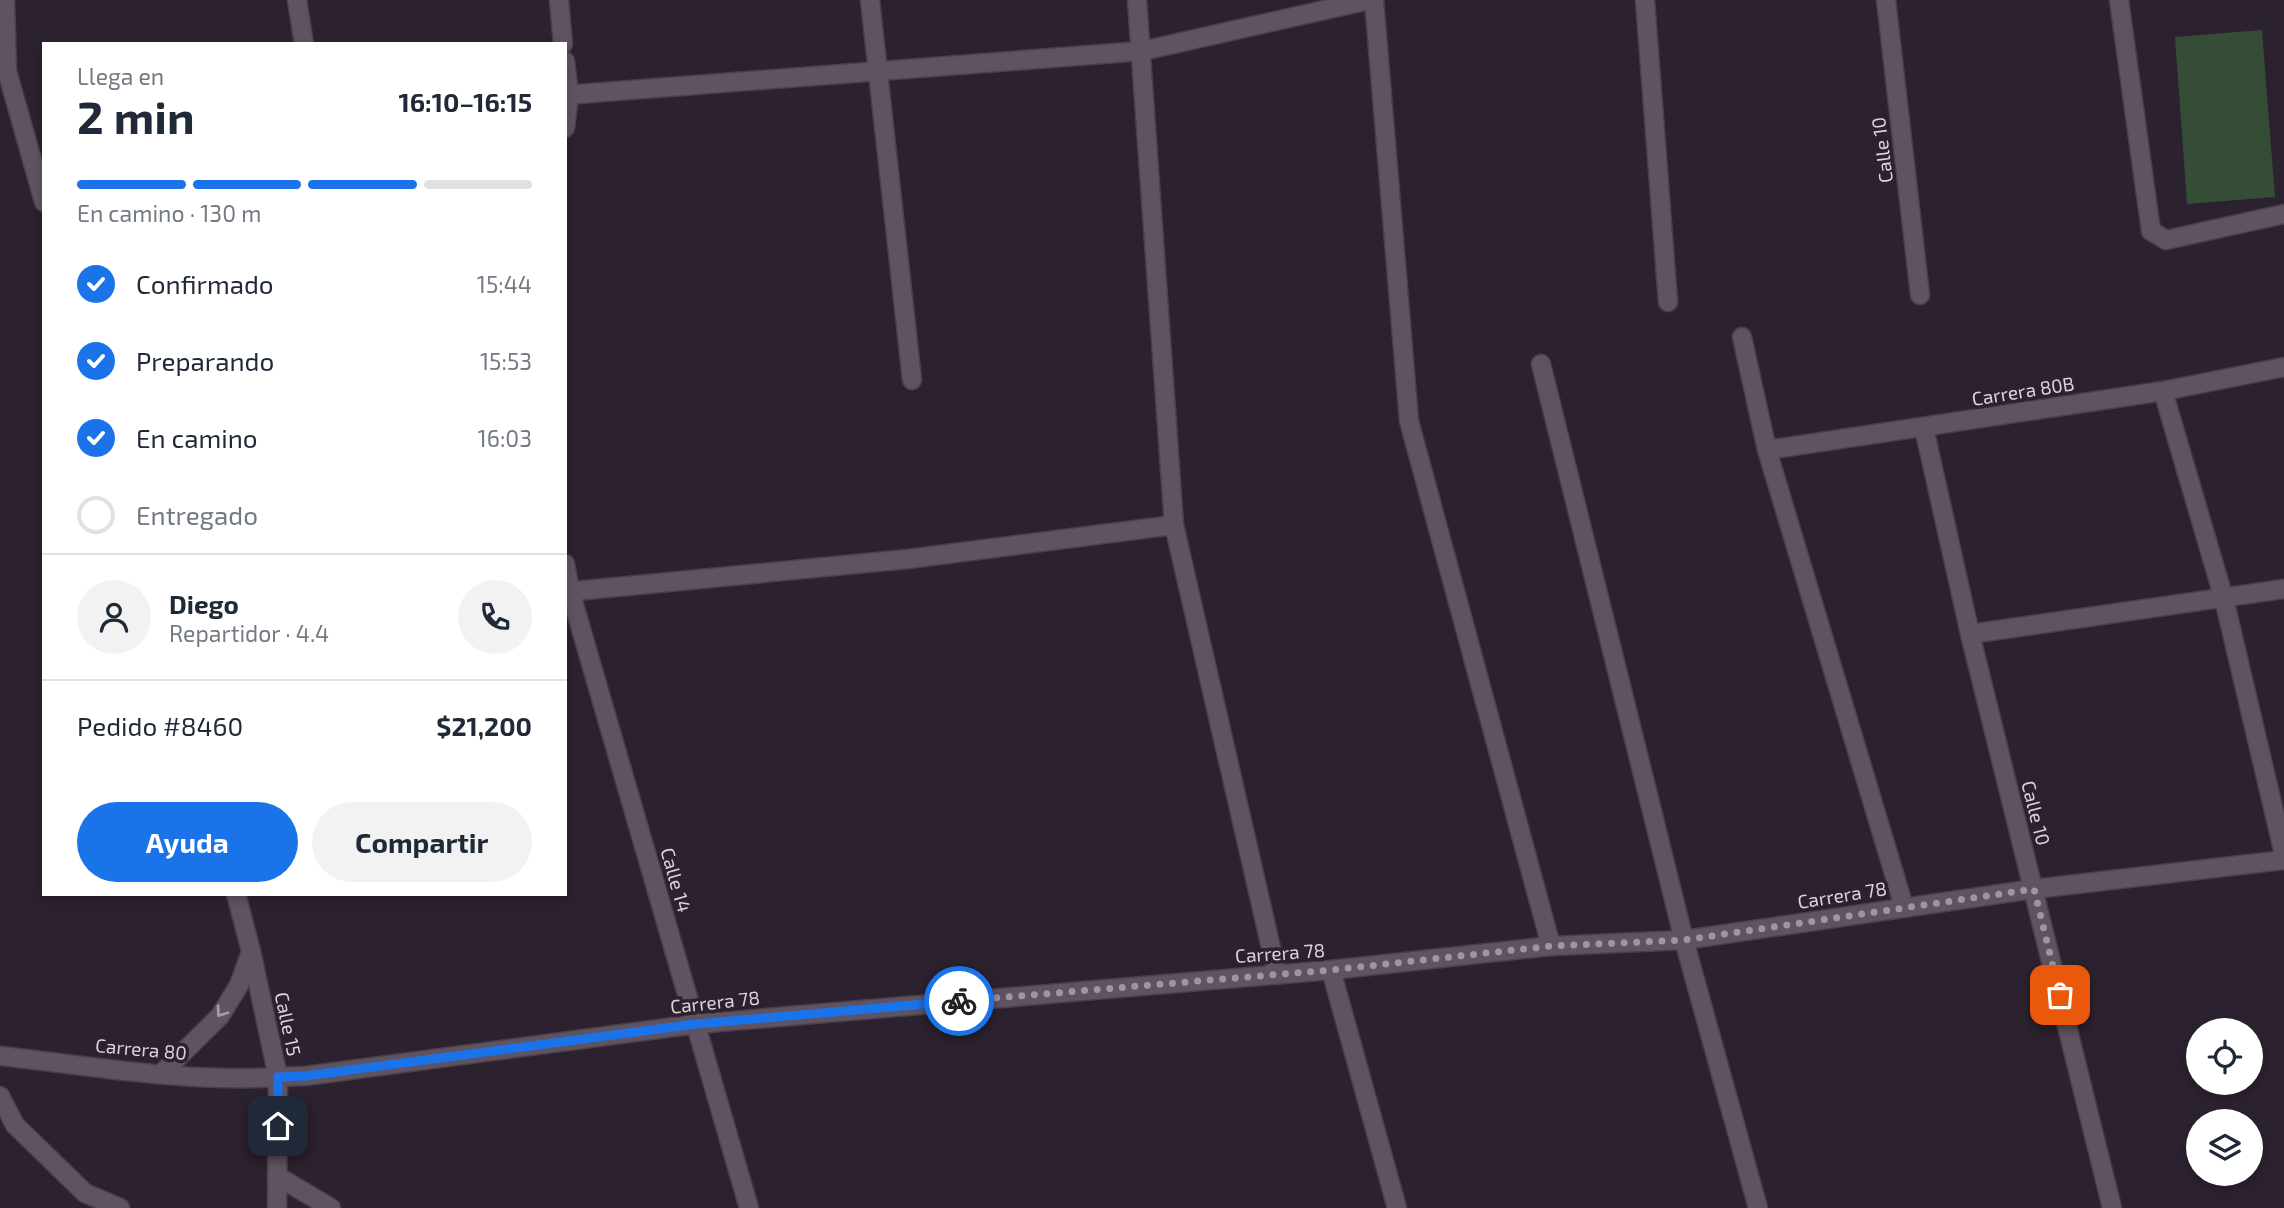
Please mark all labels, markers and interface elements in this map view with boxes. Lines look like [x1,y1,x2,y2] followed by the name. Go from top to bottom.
[77,62,164,90] text: Llega en
[399,86,532,117] text: 16:10–16:15
[77,88,195,143] text: 2 min
[1866,116,1897,184] street label: Calle 10
[77,199,261,227] text: En camino · 130 m
[77,265,115,303] icon: check
[136,268,274,299] text: Confirmado
[477,270,532,298] text: 15:44
[77,342,115,380] icon: check
[136,345,274,376] text: Preparando
[480,347,532,375] text: 15:53
[1970,371,2076,410] street label: Carrera 80B
[77,419,115,457] icon: check
[136,422,258,453] text: En camino
[478,424,532,452] text: 16:03
[136,499,258,530] text: Entregado
[77,580,151,654] button: person
[458,580,532,654] button: phone
[169,588,239,619] text: Diego
[169,619,329,647] text: Repartidor · 4.4
[77,710,243,741] text: Pedido #8460
[436,710,532,741] text: $21,200
[2017,778,2056,848] street label: Calle 10
[77,802,298,882] button: Ayuda
[312,802,532,882] button: Compartir
[656,845,697,915] street label: Calle 14
[1796,876,1888,913] street label: Carrera 78
[1234,938,1326,967] street label: Carrera 78
[2030,965,2090,1025] pin
[924,966,994,1036] courier
[2041,976,2079,1014] icon: bag
[940,982,978,1020] icon: bike
[669,985,761,1018] street label: Carrera 78
[271,990,306,1058] street label: Calle 15
[217,1004,230,1017] one-way arrow
[2186,1018,2263,1186] map controls
[2186,1018,2263,1095] button: locate
[94,1033,188,1064] street label: Carrera 80
[248,1096,308,1156] pin
[259,1107,297,1145] icon: home
[2186,1109,2263,1186] button: layers

